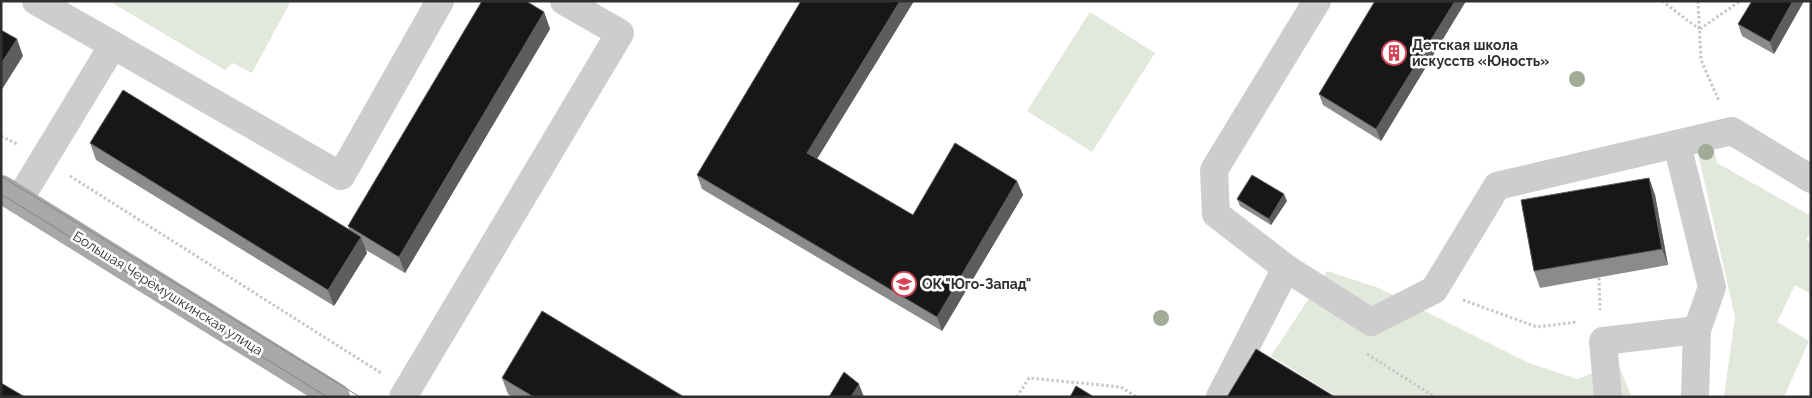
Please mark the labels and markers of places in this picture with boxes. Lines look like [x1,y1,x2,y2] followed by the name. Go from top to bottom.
[1412,37,1549,69] place label: Детская школа искусств «Юность»
[1381,40,1407,66] building icon: Детская школа искусств «Юность»
[891,271,917,297] school or university icon: ОК "Юго-Запад"
[922,276,1031,292] place label: ОК "Юго-Запад"

